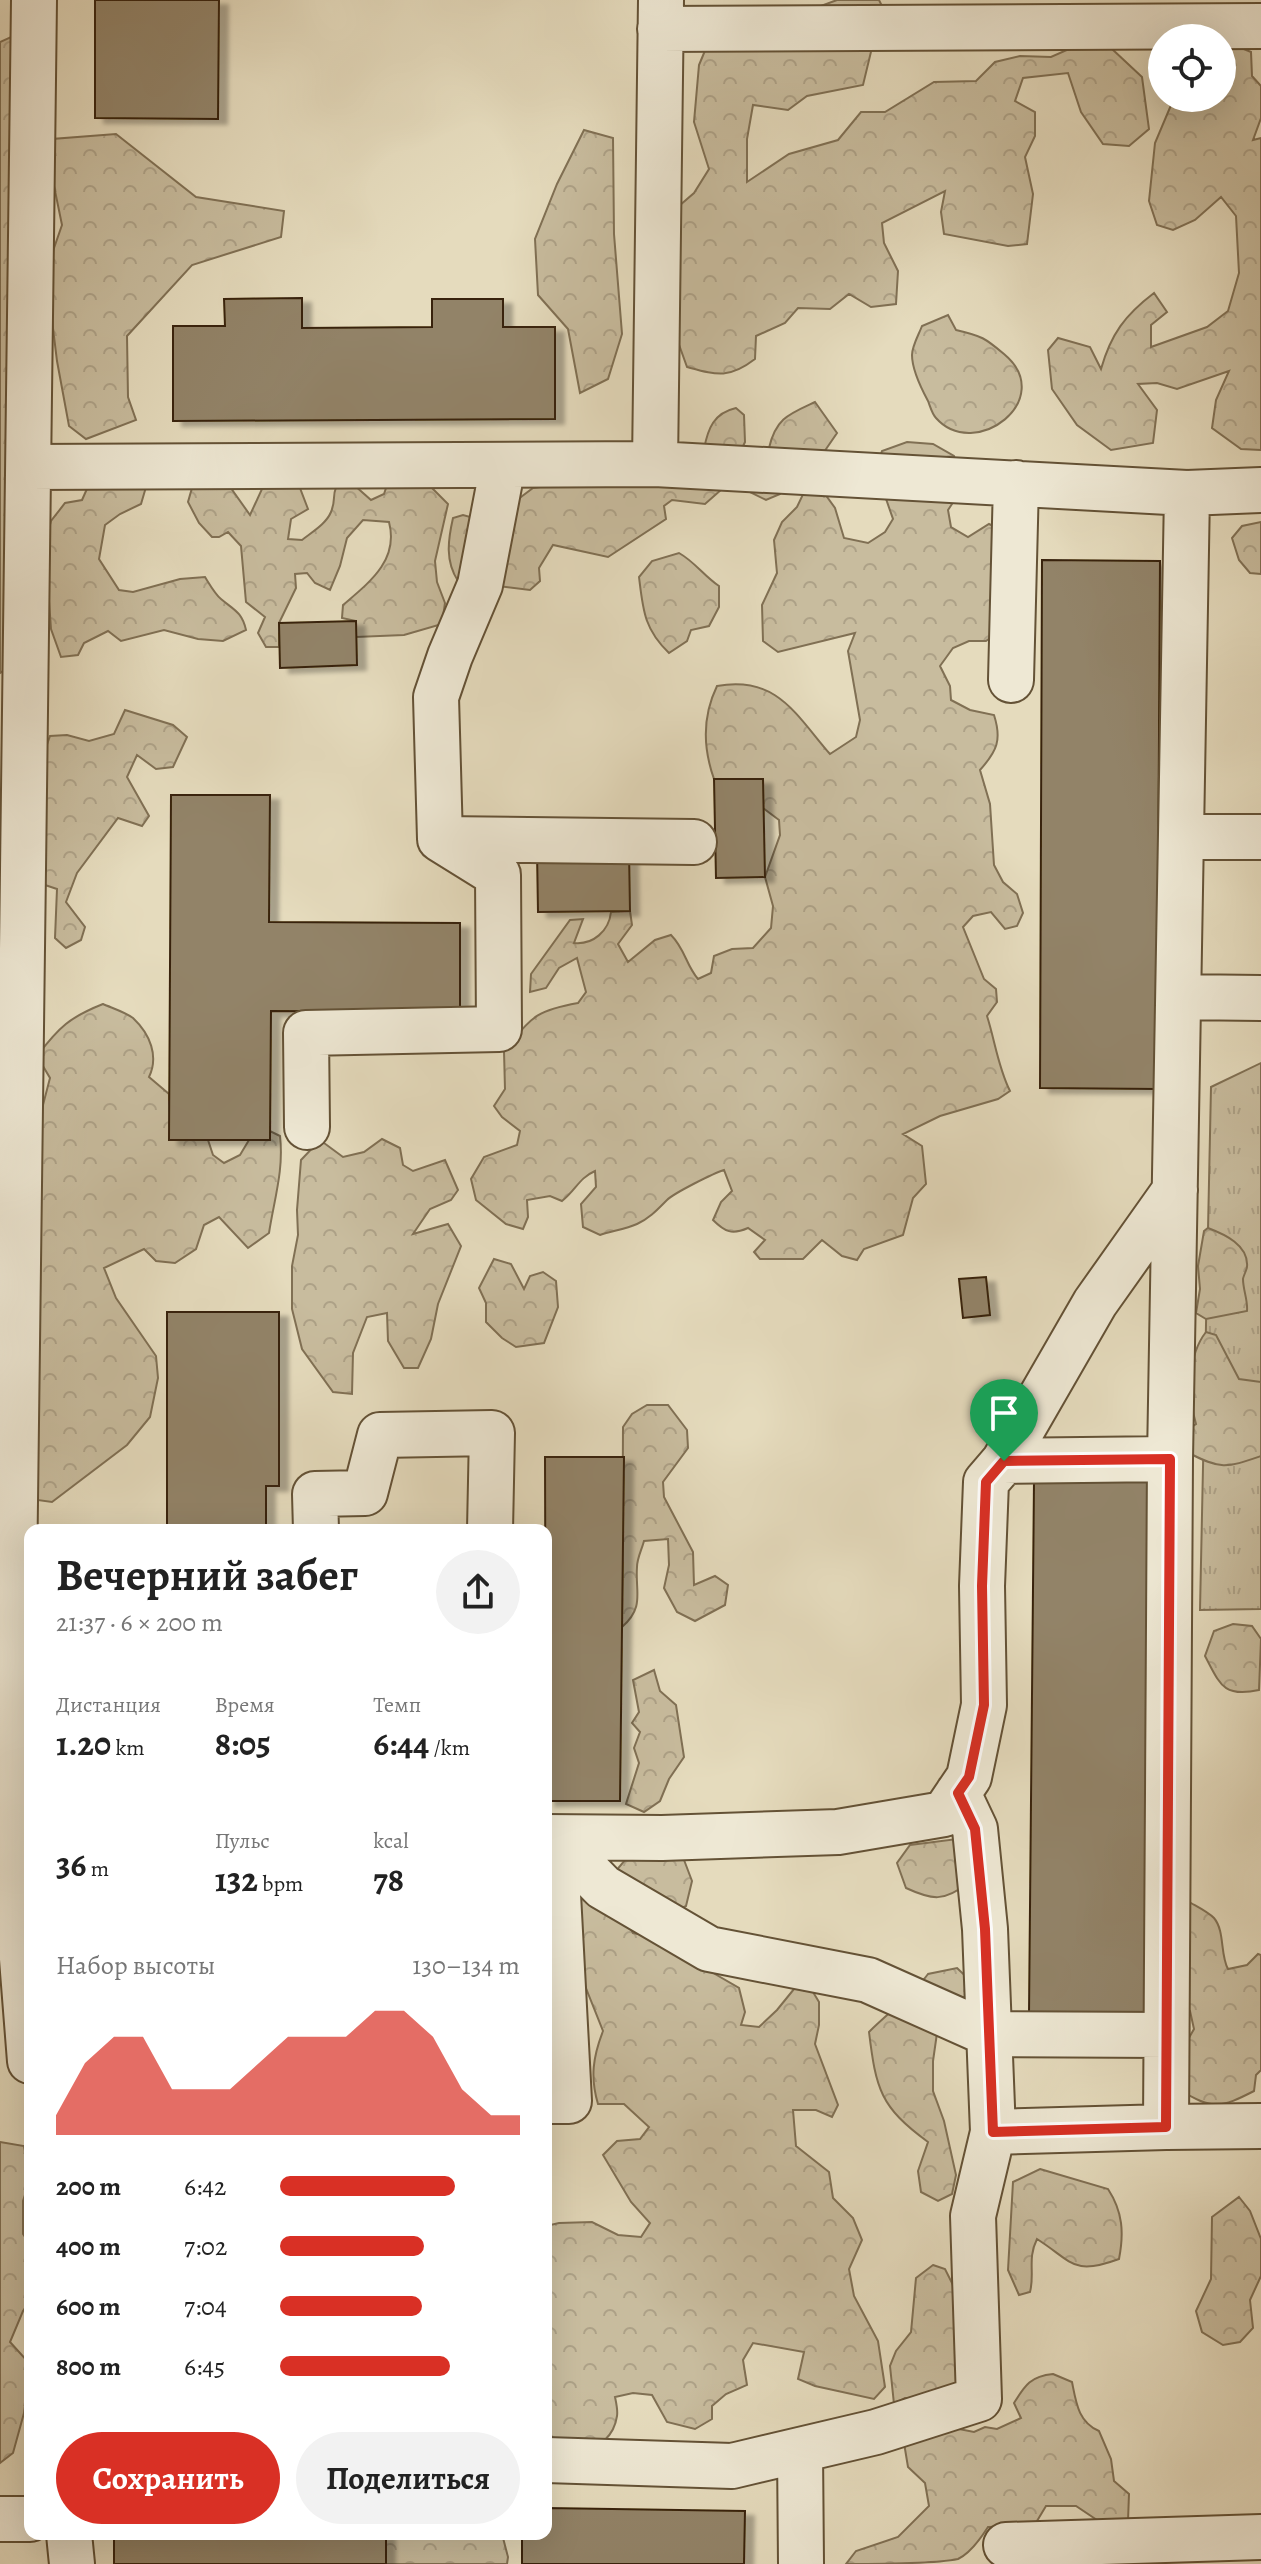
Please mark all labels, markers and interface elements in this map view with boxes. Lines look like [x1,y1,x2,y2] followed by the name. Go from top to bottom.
[1148,24,1236,112] map controls
[1148,24,1236,112] button: locate
[970,1379,1038,1461] pin
[982,1391,1026,1435] icon: arrive
[56,1545,358,1605] text: Вечерний забег
[436,1550,520,1634] button: share
[56,1605,223,1640] text: 21:37 · 6 × 200 m
[56,1690,161,1720] text: Дистанция
[215,1690,275,1720] text: Время
[373,1690,421,1720] text: Темп
[56,1720,111,1767] text: 1.20
[215,1720,271,1767] text: 8:05
[373,1720,429,1767] text: 6:44
[111,1733,145,1763] text: km
[429,1733,470,1763] text: /km
[215,1826,270,1856] text: Пульс
[373,1826,409,1856] text: kcal
[56,1841,87,1888] text: 36
[87,1854,109,1884] text: m
[215,1856,258,1903] text: 132
[373,1856,404,1903] text: 78
[258,1869,303,1899] text: bpm
[56,1948,215,1983] text: Набор высоты
[412,1948,520,1983] text: 130–134 m
[56,2169,121,2204] text: 200 m
[184,2169,226,2204] text: 6:42
[56,2229,121,2264] text: 400 m
[184,2229,227,2264] text: 7:02
[56,2289,121,2324] text: 600 m
[184,2289,227,2324] text: 7:04
[56,2349,121,2384] text: 800 m
[184,2349,225,2384] text: 6:45
[56,2432,280,2524] button: Сохранить
[296,2432,520,2524] button: Поделиться

